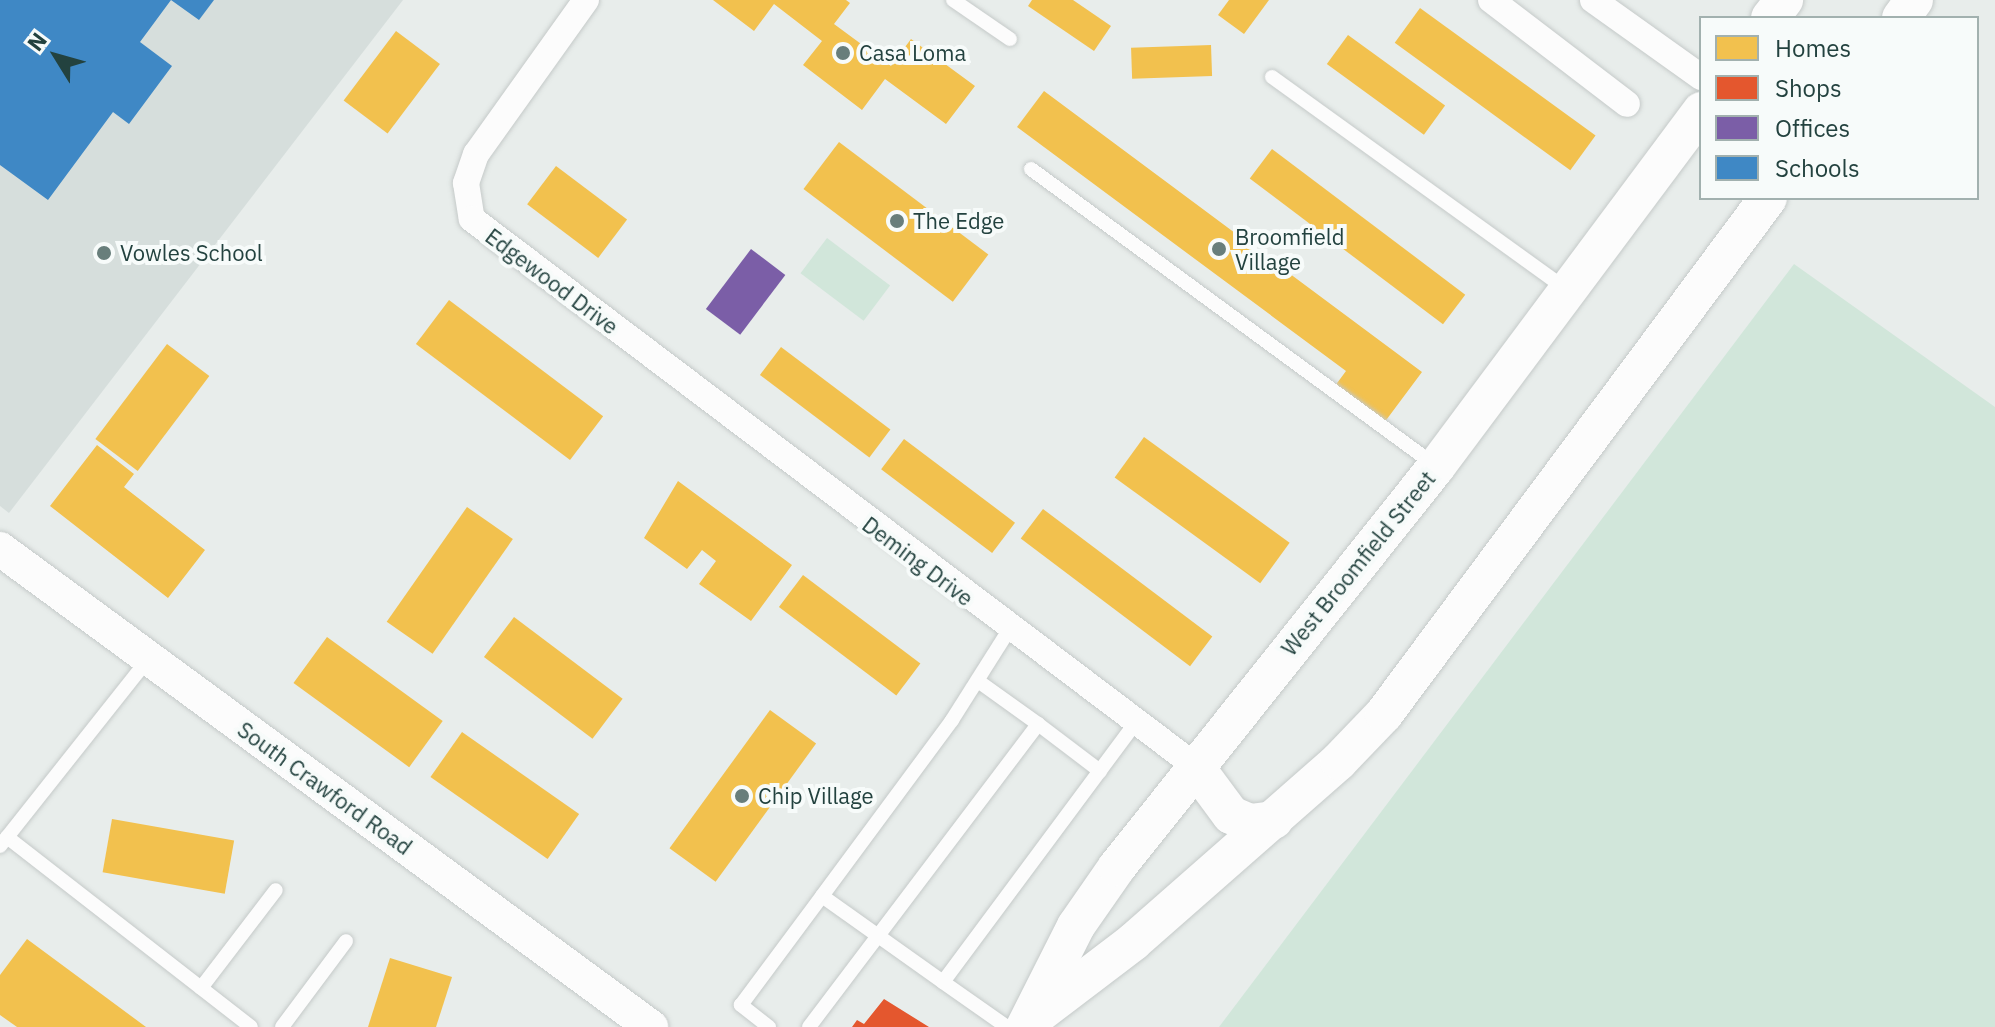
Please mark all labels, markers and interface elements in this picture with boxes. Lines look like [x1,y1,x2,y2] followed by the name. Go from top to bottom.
[16,16,96,96] north arrow
[1699,16,1979,200] legend
[20,26,53,56] text: N
[1775,32,1851,64] text: Homes
[859,40,966,66] place label: Casa Loma
[834,44,852,62] marker: Casa Loma
[1775,72,1842,104] text: Shops
[1775,112,1850,144] text: Offices
[1775,152,1860,184] text: Schools
[913,208,1004,234] place label: The Edge
[888,212,906,230] marker: The Edge
[480,223,624,339] street label: Edgewood Drive
[1235,223,1344,274] place label: Broomfield Village
[120,240,263,266] place label: Vowles School
[1210,240,1228,258] marker: Broomfield Village
[95,244,113,262] marker: Vowles School
[1275,465,1441,661] street label: West Broomfield Street
[857,511,979,611] street label: Deming Drive
[233,716,417,860] street label: South Crawford Road
[758,783,874,809] place label: Chip Village
[733,787,751,805] marker: Chip Village

